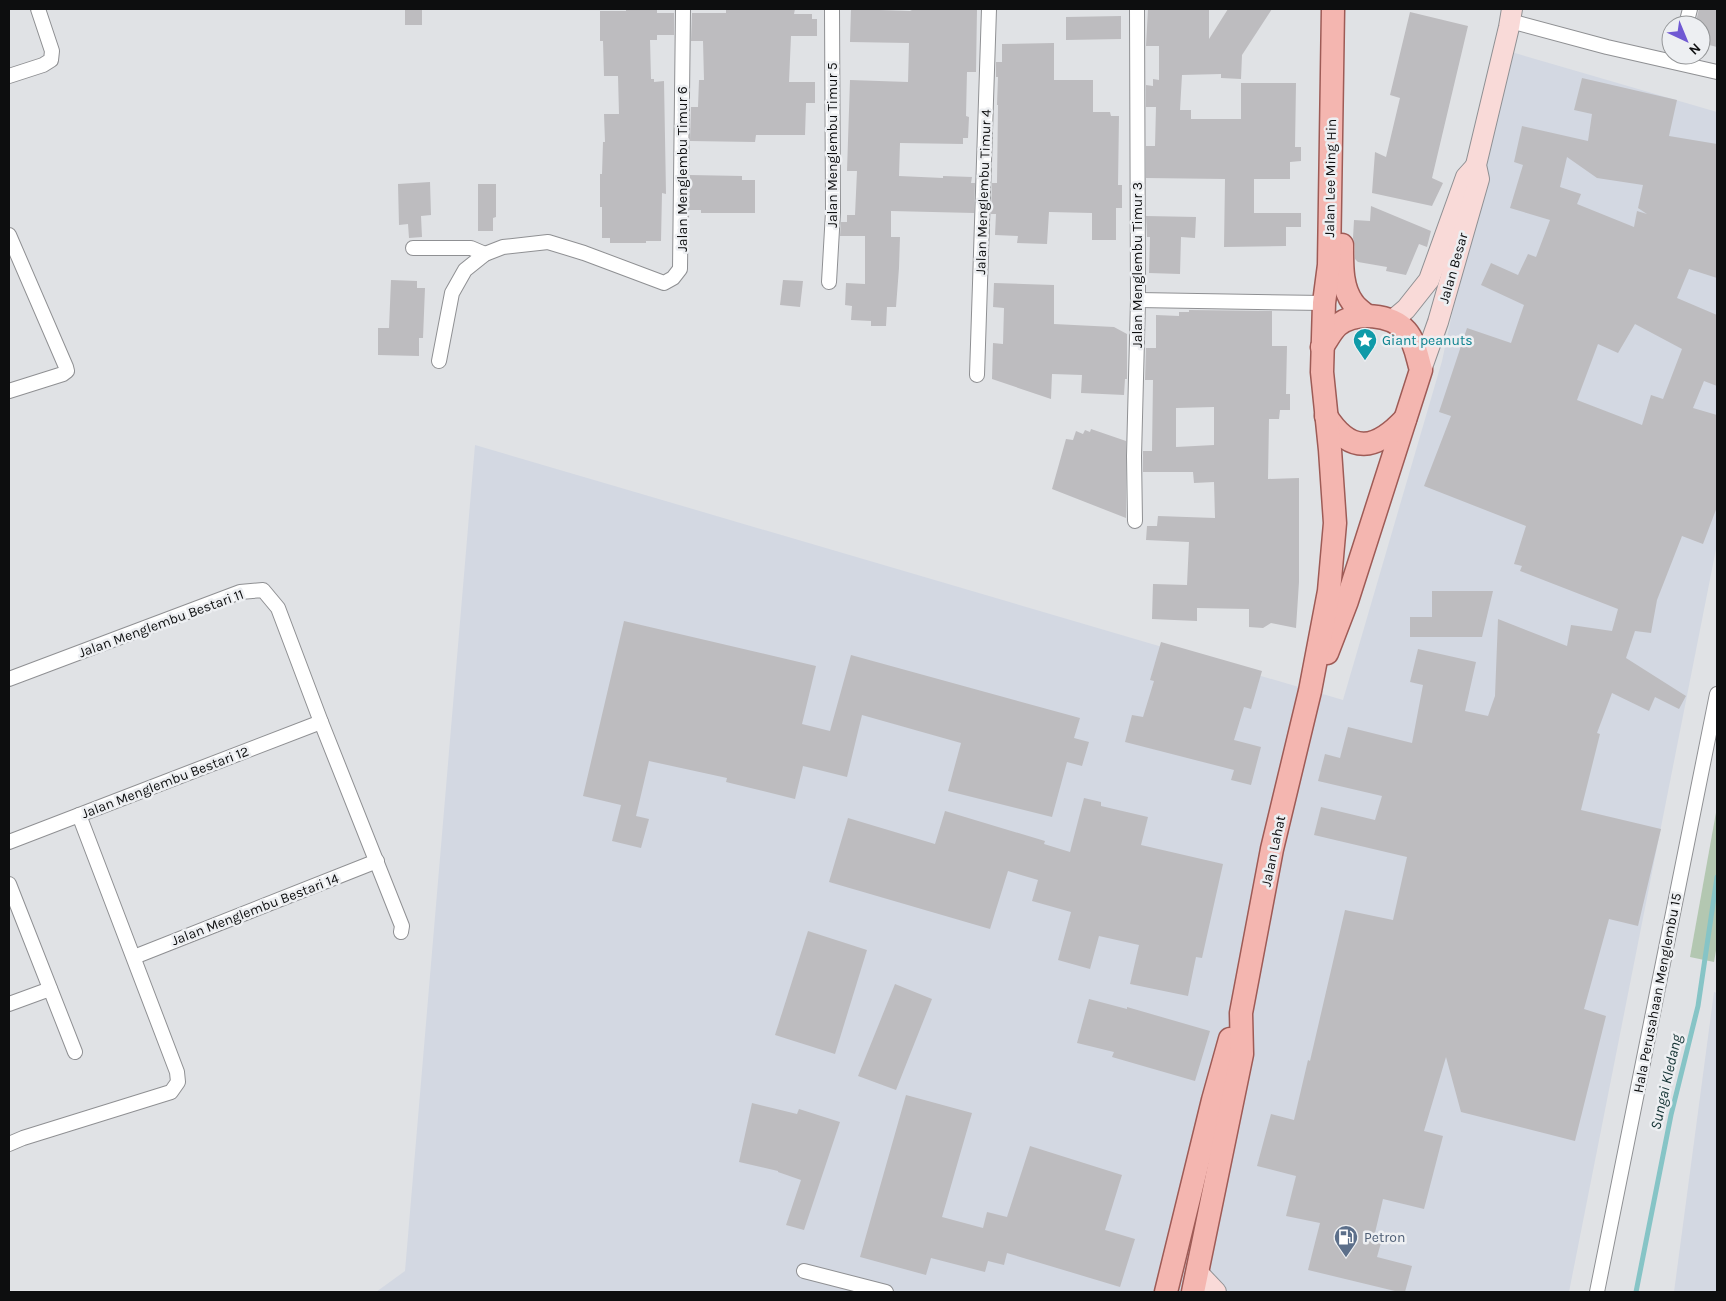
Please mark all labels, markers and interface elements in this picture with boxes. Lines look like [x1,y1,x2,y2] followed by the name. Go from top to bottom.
[1661,15,1711,65] north arrow
[1685,39,1704,59] text: N
[824,62,841,228] street label: Jalan Menglembu Timur 5
[674,86,691,252] street label: Jalan Menglembu Timur 6
[972,109,995,275] street label: Jalan Menglembu Timur 4
[1321,119,1340,237] street label: Jalan Lee Ming Hin
[1129,182,1146,348] street label: Jalan Menglembu Timur 3
[1435,230,1472,305] street label: Jalan Besar
[1352,327,1378,361] place icon: Giant peanuts
[1382,332,1473,349] place label: Giant peanuts
[76,586,246,661] street label: Jalan Menglembu Bestari 11
[79,743,251,822] street label: Jalan Menglembu Bestari 12
[1258,814,1289,888] street label: Jalan Lahat
[169,870,341,949] street label: Jalan Menglembu Bestari 14
[1630,892,1685,1095] street label: Hala Perusahaan Menglembu 15
[1646,1031,1686,1131] water label: Sungai Kledang
[1333,1224,1359,1258] fuel station icon: Petron
[1364,1229,1405,1246] place label: Petron

